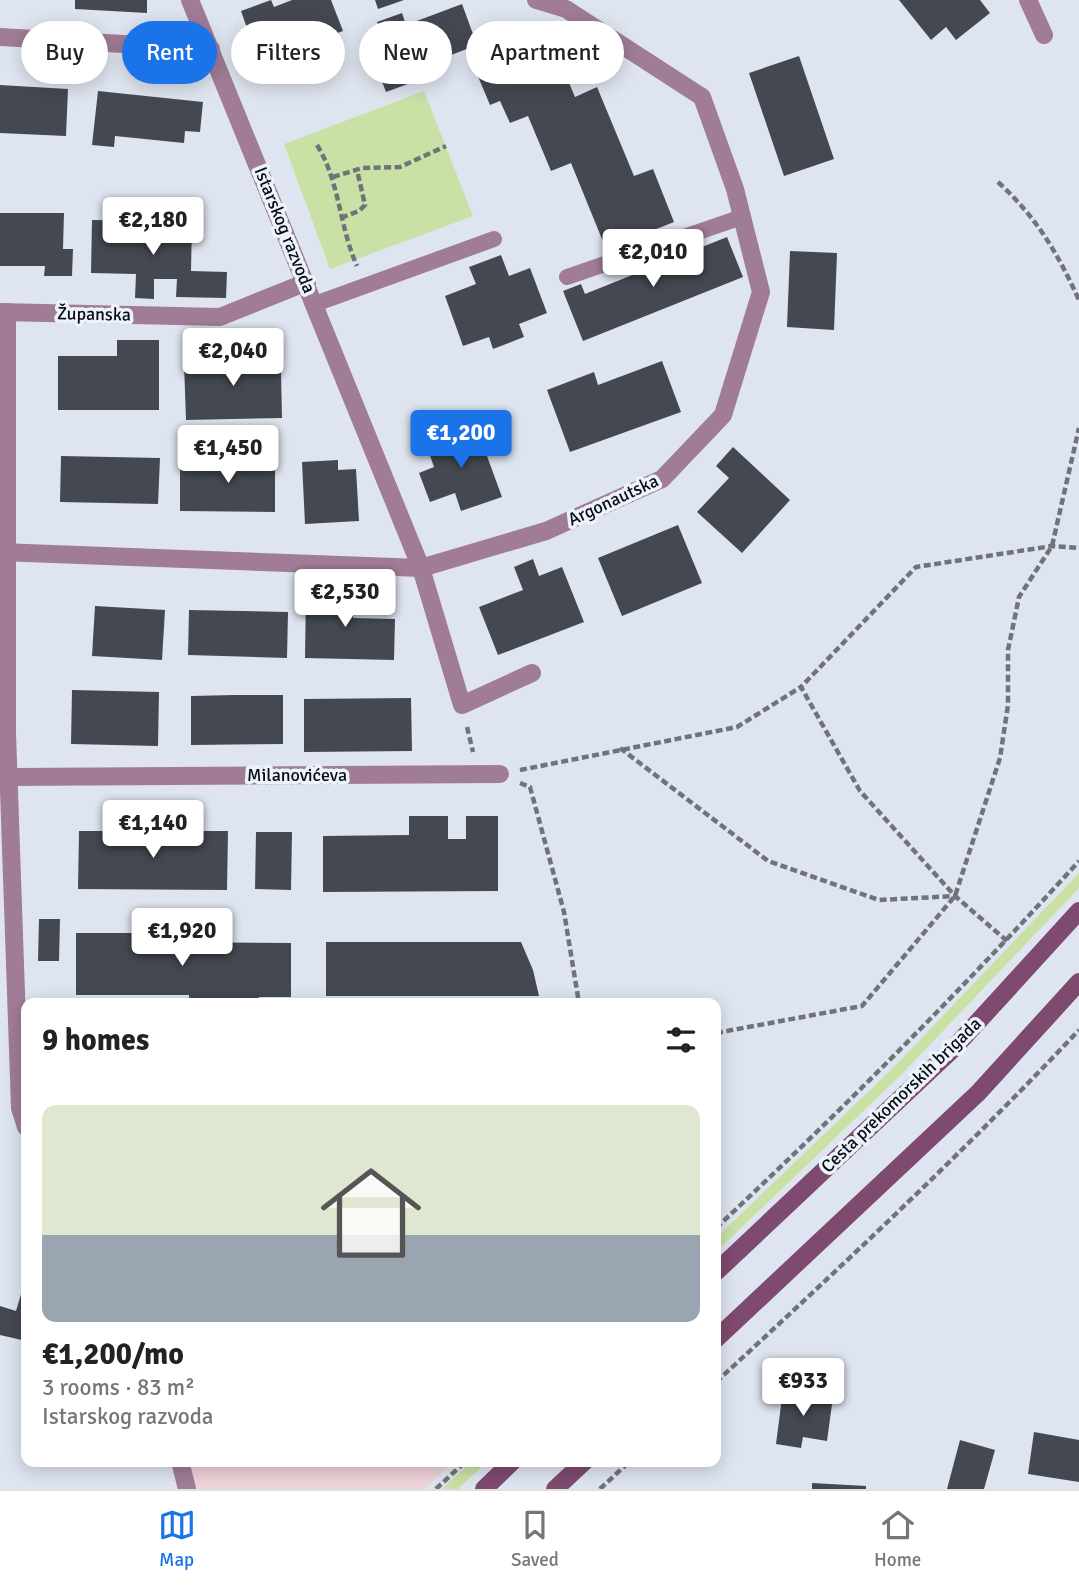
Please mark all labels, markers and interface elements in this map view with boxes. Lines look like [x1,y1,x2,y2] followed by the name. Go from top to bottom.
[21,21,108,84] chip: Buy
[122,21,217,84] chip: Rent
[231,21,345,84] chip: Filters
[359,21,452,84] chip: New
[466,21,624,84] chip: Apartment
[250,164,320,296] street label: Istarskog razvoda
[96,198,210,257] pin: €2,180
[119,205,187,234] text: €2,180
[596,230,710,289] pin: €2,010
[619,237,687,266] text: €2,010
[57,302,131,326] street label: Županska
[176,328,290,388] pin: €2,040
[199,336,267,365] text: €2,040
[404,410,518,470] pin: €1,200
[427,418,495,447] text: €1,200
[171,426,285,485] pin: €1,450
[194,433,262,462] text: €1,450
[564,469,662,531] street label: Argonautska
[288,570,402,629] pin: €2,530
[311,577,379,606] text: €2,530
[247,764,347,786] street label: Milanovićeva
[96,800,210,860] pin: €1,140
[119,808,187,837] text: €1,140
[125,908,239,968] pin: €1,920
[148,916,216,945] text: €1,920
[816,1013,986,1177] street label: Cesta prekomorskih brigada
[662,1021,700,1059] icon: filters
[42,1022,149,1059] text: 9 homes
[308,1150,434,1276] icon: home
[42,1336,184,1373] text: €1,200/mo
[762,1358,844,1418] pin: €933
[778,1366,828,1395] text: €933
[42,1373,195,1402] text: 3 rooms · 83 m²
[42,1402,213,1431] text: Istarskog razvoda
[158,1506,196,1572] tab: Map
[511,1506,559,1572] tab: Saved
[874,1506,921,1572] tab: Home

